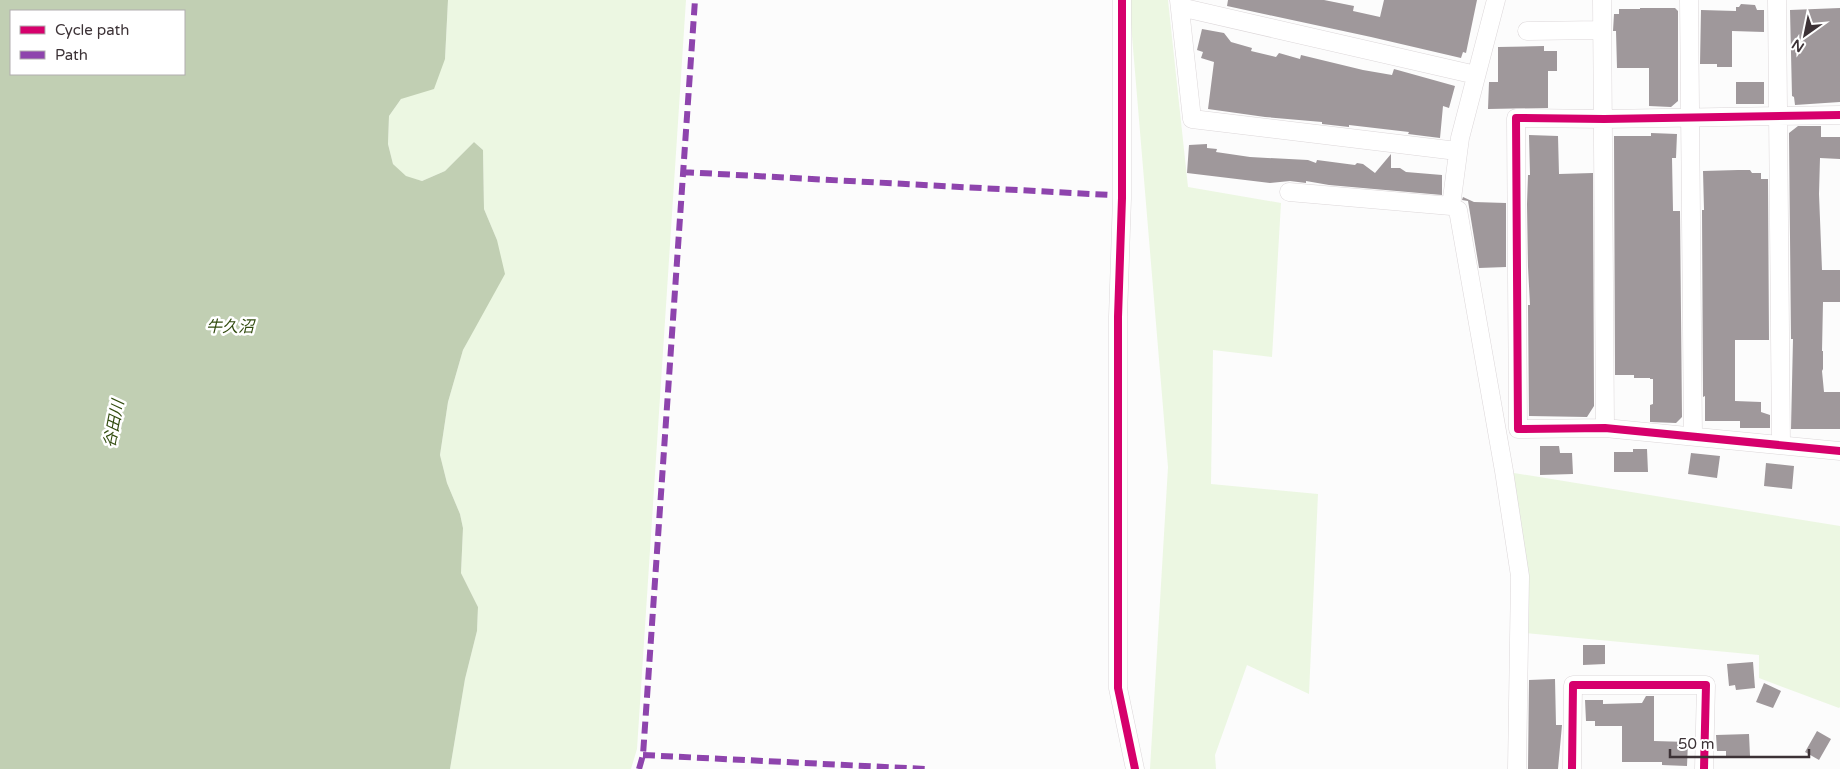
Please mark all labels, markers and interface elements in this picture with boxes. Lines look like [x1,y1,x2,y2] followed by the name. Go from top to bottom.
[10,10,185,75] legend
[1780,10,1830,60] north arrow
[55,21,129,39] text: Cycle path
[1789,35,1808,56] text: N
[55,46,88,64] text: Path
[206,317,256,337] water label: 牛久沼
[100,397,129,449] water label: 谷田川
[1670,726,1809,758] scale bar
[1678,735,1715,753] text: 50 m

